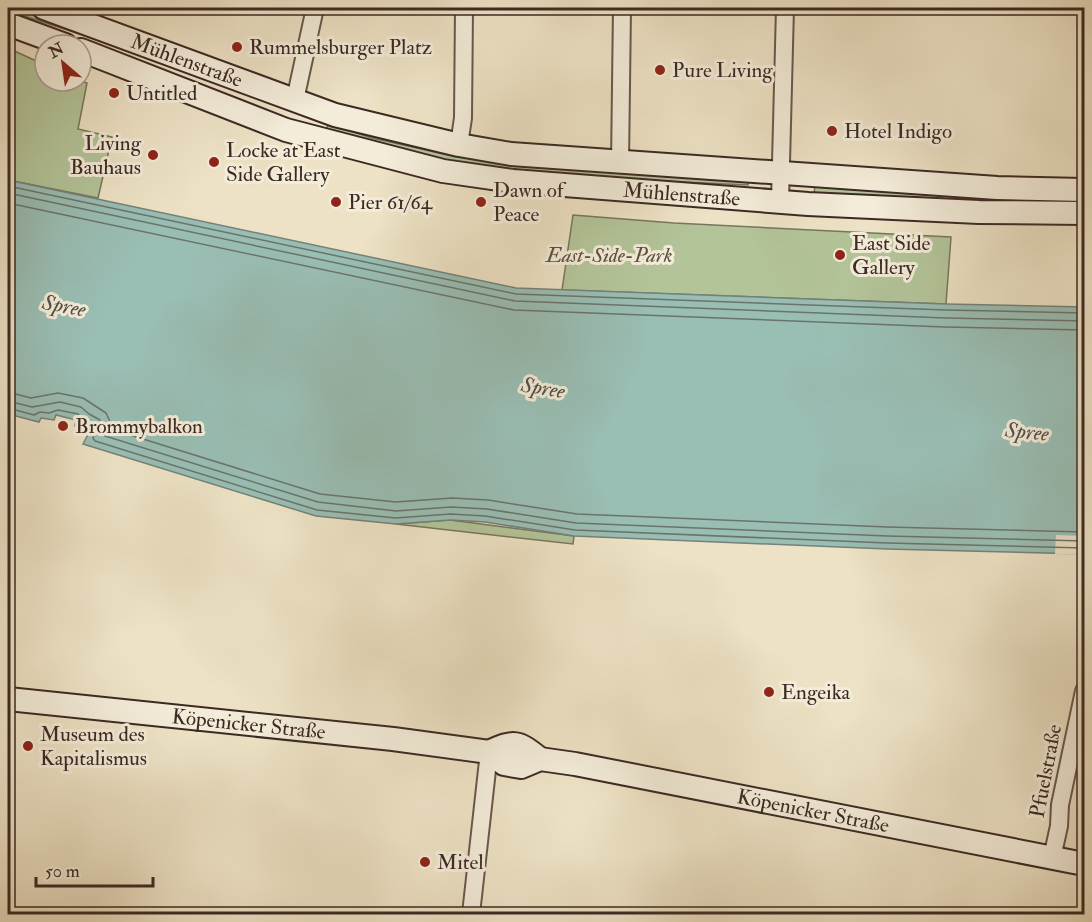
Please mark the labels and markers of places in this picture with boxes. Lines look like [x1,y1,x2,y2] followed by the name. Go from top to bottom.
[249,34,432,61] place label: Rummelsburger Platz
[230,40,244,54] marker: Rummelsburger Platz
[672,57,773,84] place label: Pure Living
[653,63,667,77] marker: Pure Living
[126,80,198,107] place label: Untitled
[107,86,121,100] marker: Untitled
[844,118,952,145] place label: Hotel Indigo
[825,124,839,138] marker: Hotel Indigo
[70,130,142,181] place label: Living Bauhaus
[226,137,341,188] place label: Locke at East Side Gallery
[146,148,160,162] marker: Living Bauhaus
[207,155,221,169] marker: Locke at East Side Gallery
[493,177,567,228] place label: Dawn of Peace
[348,189,434,216] place label: Pier 61/64
[329,195,343,209] marker: Pier 61/64
[474,195,488,209] marker: Dawn of Peace
[852,230,931,281] place label: East Side Gallery
[833,248,847,262] marker: East Side Gallery
[75,413,203,440] place label: Brommybalkon
[56,419,70,433] marker: Brommybalkon
[781,679,851,706] place label: Engeika
[762,685,776,699] marker: Engeika
[40,721,147,772] place label: Museum des Kapitalismus
[21,739,35,753] marker: Museum des Kapitalismus
[437,849,484,876] place label: Mitel
[418,855,432,869] marker: Mitel

